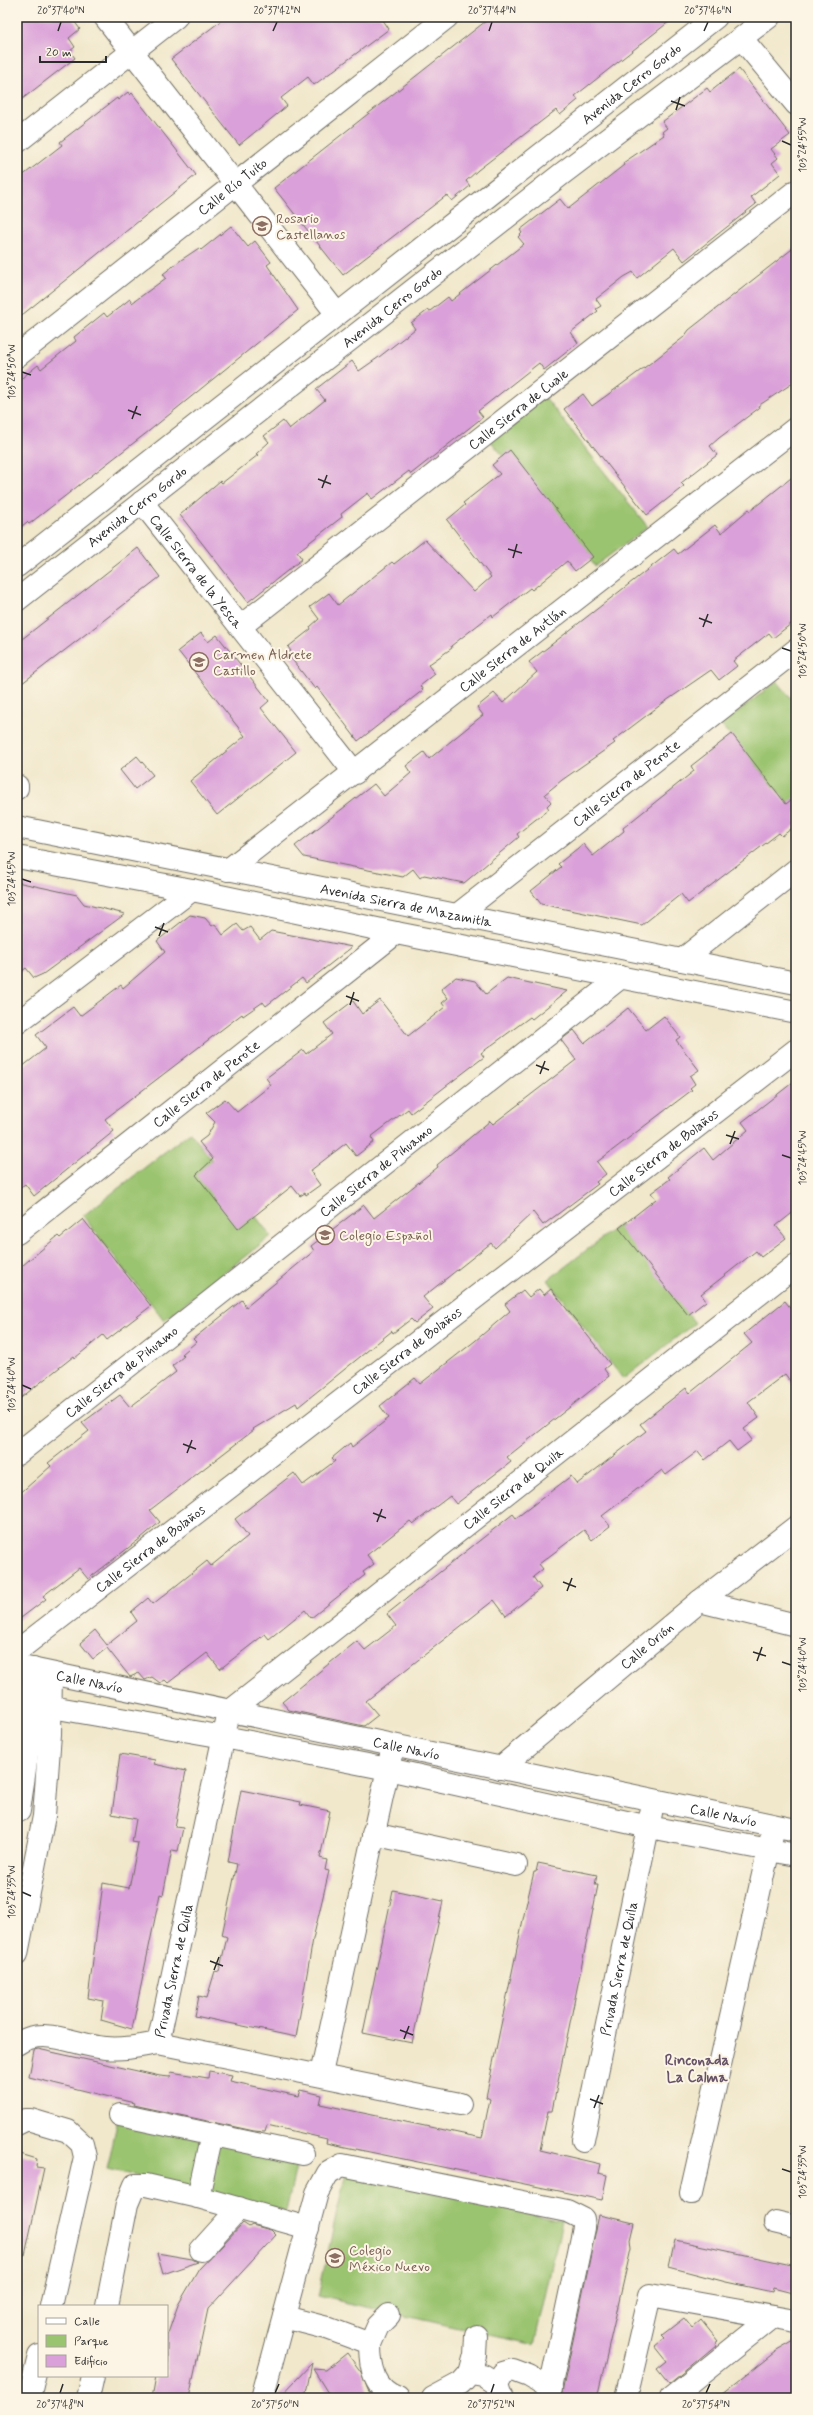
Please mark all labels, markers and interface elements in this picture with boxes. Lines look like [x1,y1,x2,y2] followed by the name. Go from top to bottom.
[37,4,85,18] text: 20°37'40"N
[253,4,301,18] text: 20°37'42"N
[468,4,516,18] text: 20°37'44"N
[684,4,732,18] text: 20°37'46"N
[40,38,106,64] scale bar
[578,40,685,129] street label: Avenida Cerro Gordo
[46,45,72,61] text: 20 m
[796,118,810,172] text: 103°24'55"W
[195,154,271,220] street label: Calle Río Tuito
[276,210,345,244] place label: Rosario Castellanos
[251,215,273,237] school or university icon: Rosario Castellanos
[339,263,446,352] street label: Avenida Cerro Gordo
[5,344,19,400] text: 103°24'50"W
[465,365,573,454] street label: Calle Sierra de Cuale
[84,462,191,552] street label: Avenida Cerro Gordo
[145,511,247,633] street label: Calle Sierra de la Yesca
[456,603,570,697] street label: Calle Sierra de Autlán
[796,623,810,679] text: 103°24'50"W
[213,646,312,680] place label: Carmen Aldrete Castillo
[188,651,210,673] school or university icon: Carmen Aldrete Castillo
[569,736,684,831] street label: Calle Sierra de Perote
[5,852,19,906] text: 103°24'45"W
[319,880,494,932] street label: Avenida Sierra de Mazamitla
[149,1036,264,1132] street label: Calle Sierra de Perote
[605,1105,722,1201] street label: Calle Sierra de Bolaños
[316,1121,436,1222] street label: Calle Sierra de Pihuamo
[796,1131,810,1185] text: 103°24'45"W
[314,1224,336,1246] school or university icon: Colegio Español
[339,1227,432,1246] place label: Colegio Español
[349,1303,466,1399] street label: Calle Sierra de Bolaños
[62,1322,182,1423] street label: Calle Sierra de Pihuamo
[5,1358,19,1413] text: 103°24'40"W
[460,1443,568,1534] street label: Calle Sierra de Quila
[92,1501,209,1597] street label: Calle Sierra de Bolaños
[617,1619,678,1674] street label: Calle Orión
[796,1638,810,1693] text: 103°24'40"W
[54,1666,124,1698] street label: Calle Navío
[371,1733,441,1765] street label: Calle Navío
[688,1800,758,1832] street label: Calle Navío
[5,1865,19,1919] text: 103°24'35"W
[597,1900,642,2038] street label: Privada Sierra de Quila
[151,1902,198,2040] street label: Privada Sierra de Quila
[665,2051,729,2088] district label: Rinconada La Calma
[796,2145,810,2199] text: 103°24'35"W
[349,2242,430,2276] place label: Colegio México Nuevo
[324,2247,346,2269] school or university icon: Colegio México Nuevo
[38,2305,168,2377] legend
[74,2314,100,2330] text: Calle
[74,2334,109,2350] text: Parque
[74,2354,108,2370] text: Edificio
[36,2398,84,2412] text: 20°37'48"N
[251,2398,299,2412] text: 20°37'50"N
[467,2398,515,2412] text: 20°37'52"N
[682,2398,730,2412] text: 20°37'54"N

